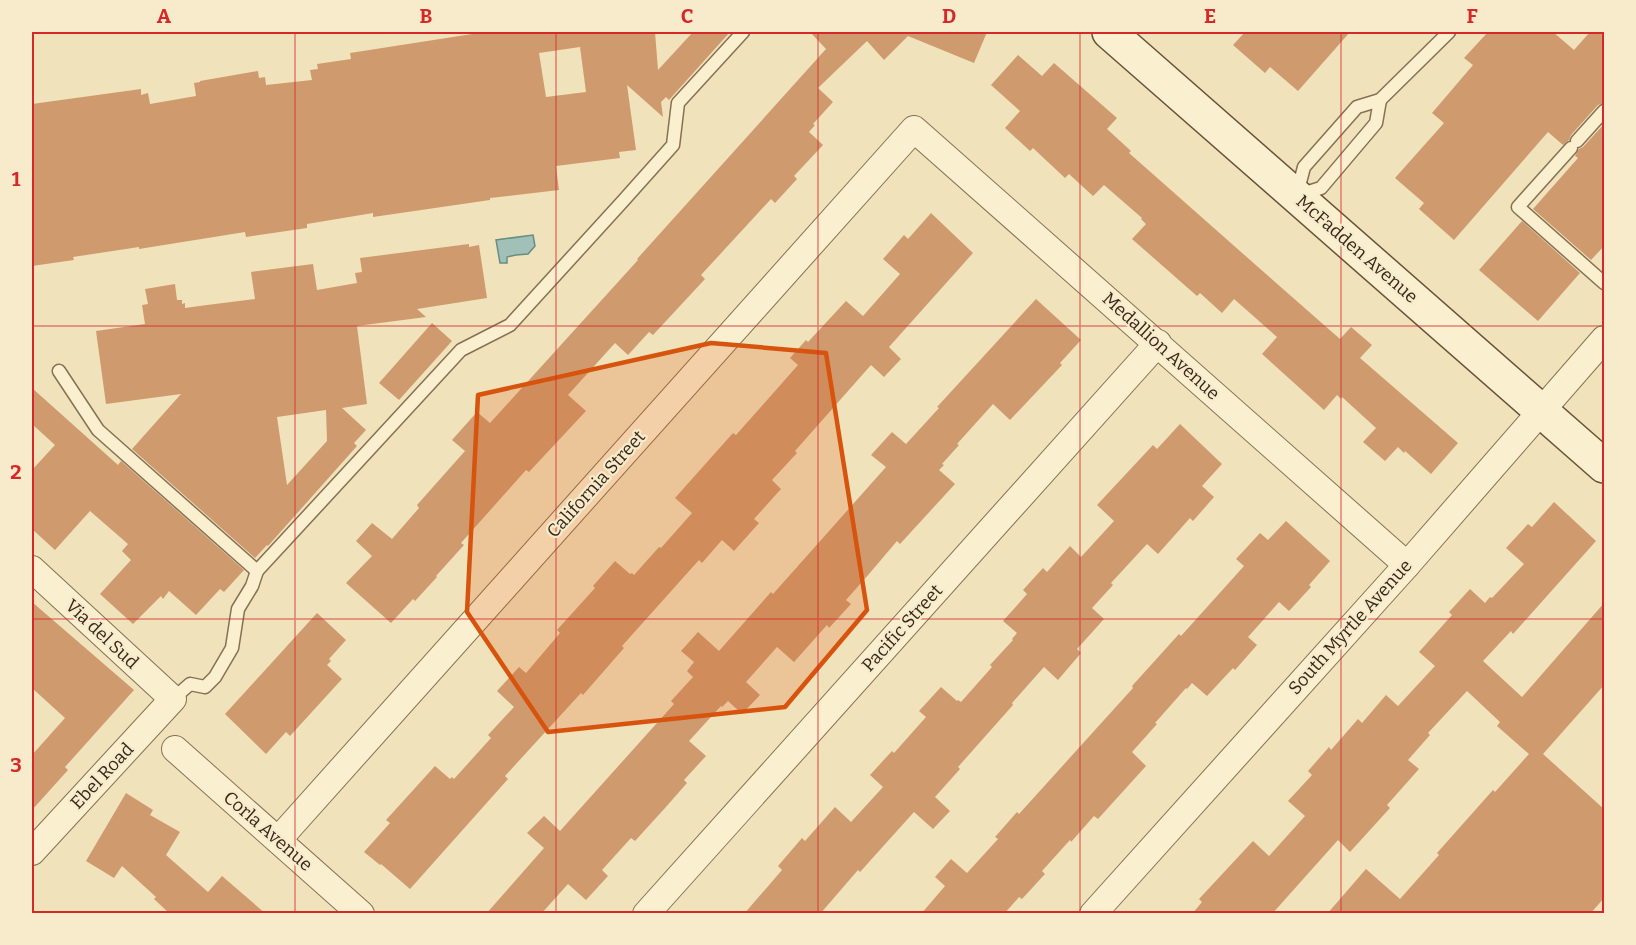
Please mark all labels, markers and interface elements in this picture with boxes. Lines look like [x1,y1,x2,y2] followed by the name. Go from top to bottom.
[157,4,172,28] text: A
[420,4,433,28] text: B
[681,4,693,28] text: C
[942,4,956,28] text: D
[1204,4,1216,28] text: E
[1466,4,1478,28] text: F
[12,167,21,191] text: 1
[1292,190,1422,308] street label: McFadden Avenue
[1098,288,1224,404] street label: Medallion Avenue
[542,426,650,542] street label: California Street
[10,460,22,484] text: 2
[1283,555,1417,699] street label: South Myrtle Avenue
[857,579,947,676] street label: Pacific Street
[61,595,143,674] street label: Via del Sud
[66,738,138,814] street label: Ebel Road
[10,753,22,777] text: 3
[219,786,317,876] street label: Corla Avenue

